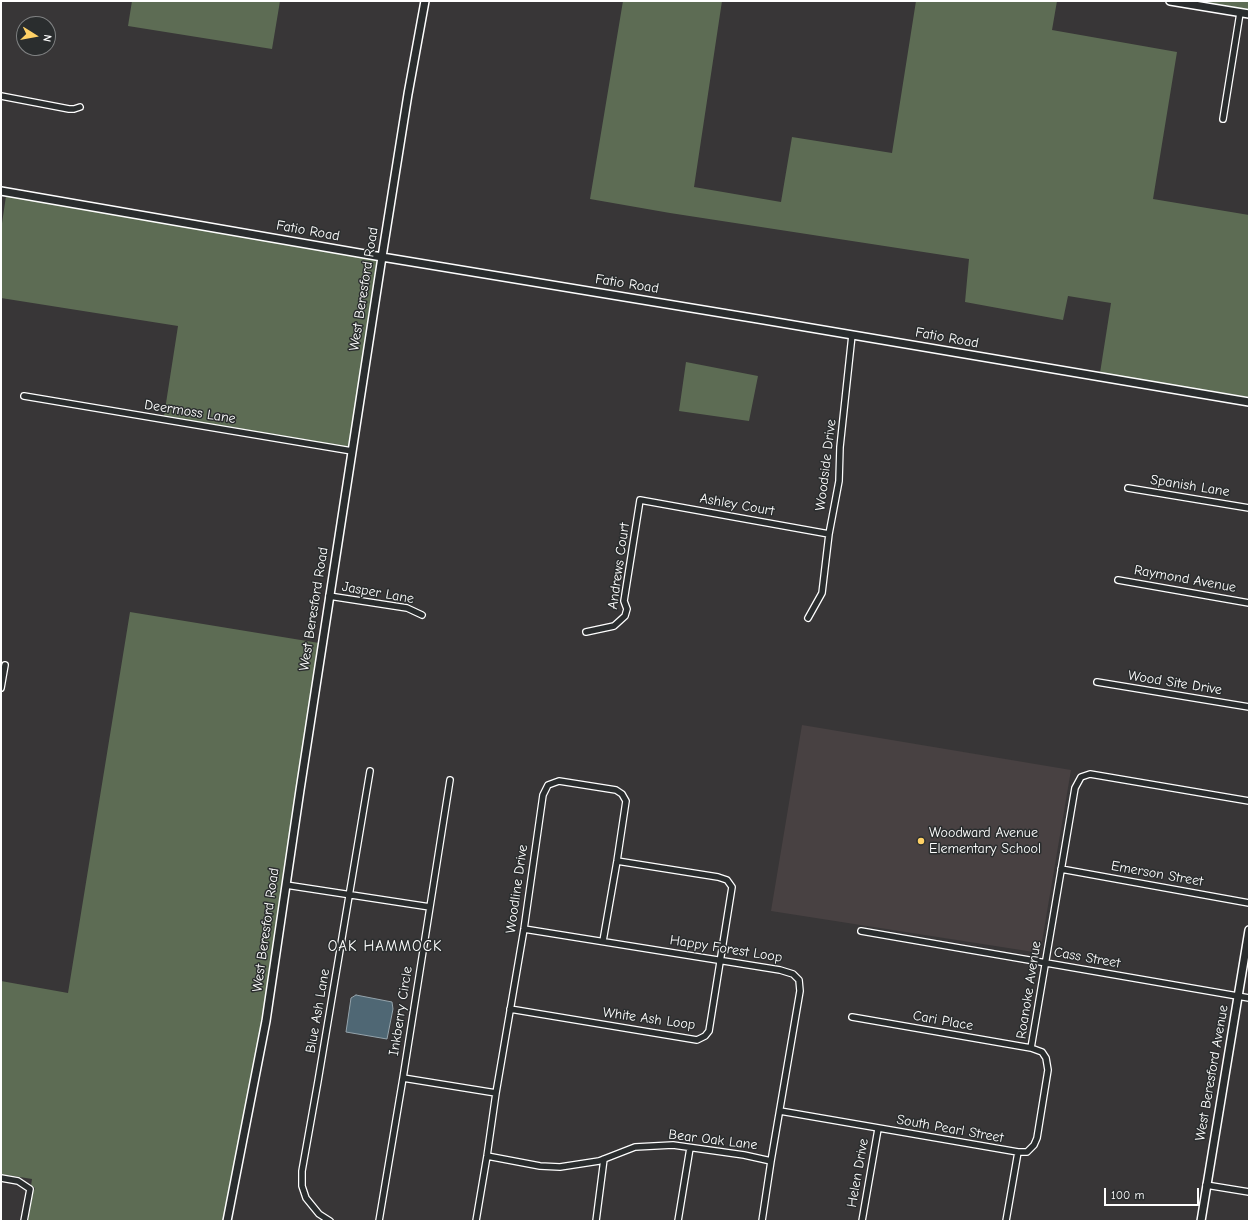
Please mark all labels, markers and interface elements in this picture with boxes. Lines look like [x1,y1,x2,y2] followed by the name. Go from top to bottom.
[16,16,56,56] north arrow
[40,33,54,43] text: N
[275,217,341,245] street label: Fatio Road
[346,226,382,352] street label: West Beresford Road
[594,271,660,297] street label: Fatio Road
[914,324,980,352] street label: Fatio Road
[143,396,237,428] street label: Deermoss Lane
[812,418,840,512] street label: Woodside Drive
[1149,471,1231,501] street label: Spanish Lane
[699,490,775,520] street label: Ashley Court
[605,522,633,610] street label: Andrews Court
[296,546,332,672] street label: West Beresford Road
[1133,562,1237,596] street label: Raymond Avenue
[341,578,415,608] street label: Jasper Lane
[1127,667,1223,699] street label: Wood Site Drive
[929,825,1041,858] place label: Woodward Avenue Elementary School
[916,836,926,846] marker: Woodward Avenue Elementary School
[502,843,532,935] street label: Woodline Drive
[1110,858,1204,890] street label: Emerson Street
[249,867,283,993] street label: West Beresford Road
[669,932,783,966] street label: Happy Forest Loop
[328,938,442,956] district label: OAK HAMMOCK
[1013,940,1045,1040] street label: Roanoke Avenue
[1052,944,1122,972] street label: Cass Street
[386,965,416,1057] street label: Inkberry Circle
[302,967,334,1055] street label: Blue Ash Lane
[602,1004,696,1034] street label: White Ash Loop
[1192,1004,1232,1142] street label: West Beresford Avenue
[911,1007,975,1035] street label: Cari Place
[895,1111,1005,1147] street label: South Pearl Street
[668,1126,758,1154] street label: Bear Oak Lane
[844,1137,872,1209] street label: Helen Drive
[1106,1180,1201,1206] scale bar
[1111,1188,1144,1202] text: 100 m

